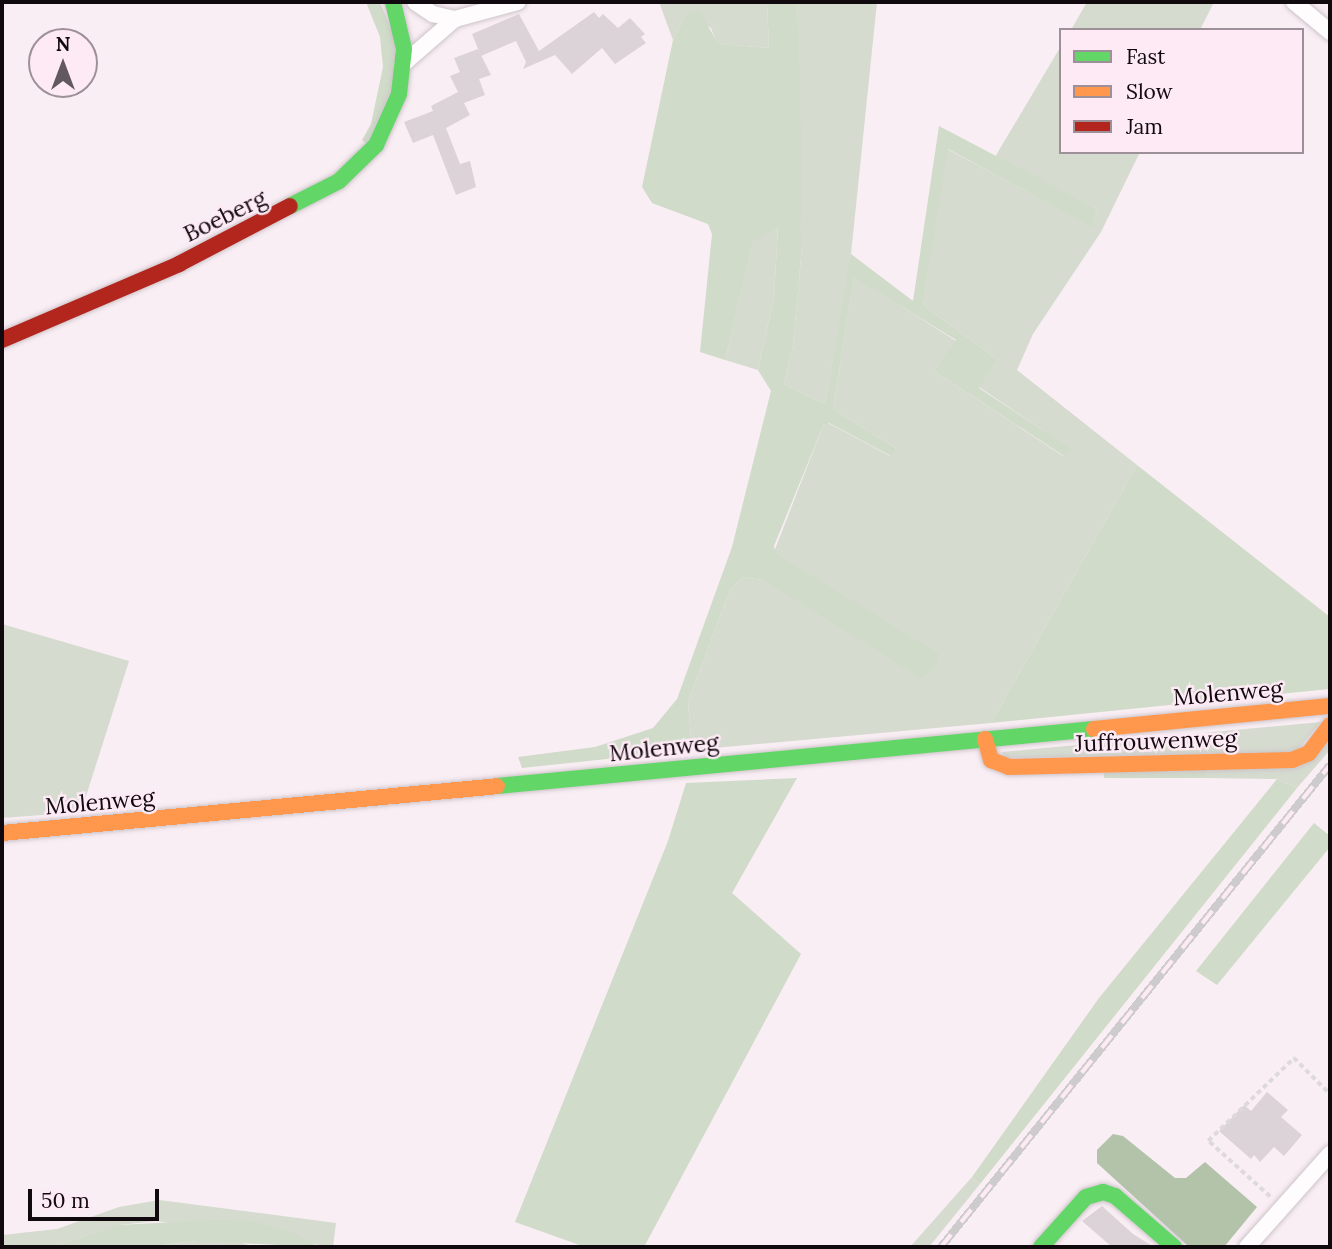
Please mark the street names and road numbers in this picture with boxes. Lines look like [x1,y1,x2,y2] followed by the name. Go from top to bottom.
[179,184,271,248] street label: Boeberg
[1172,674,1284,712] street label: Molenweg
[1074,724,1238,758] street label: Juffrouwenweg
[608,729,720,767] street label: Molenweg
[44,783,156,821] street label: Molenweg

